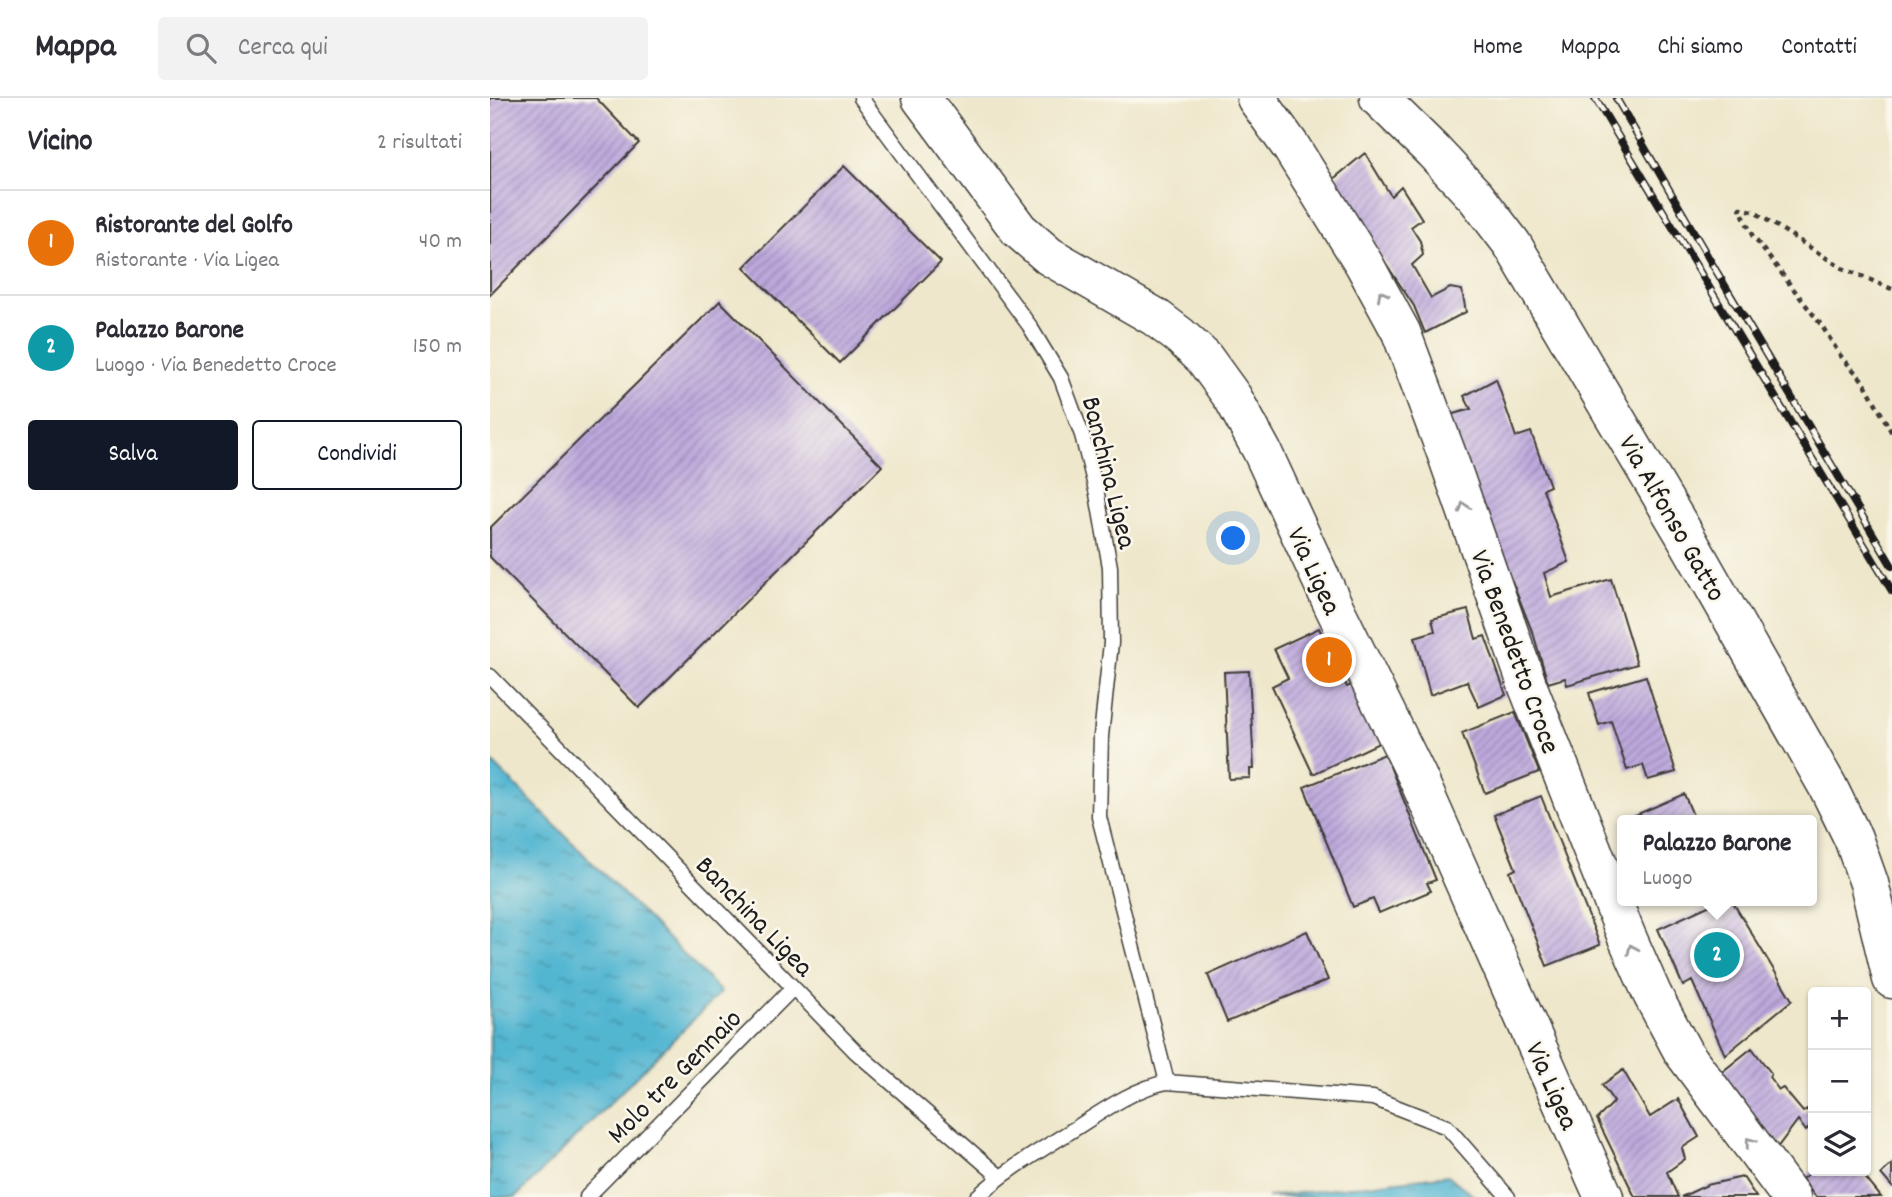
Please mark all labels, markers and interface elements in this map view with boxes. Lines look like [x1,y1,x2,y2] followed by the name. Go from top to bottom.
[158,17,648,80] search box
[35,25,116,72] text: Mappa
[182,29,220,67] icon: search
[238,30,328,67] text: Cerca qui
[1473,31,1523,65] text: Home
[1561,31,1620,65] text: Mappa
[1658,31,1743,65] text: Chi siamo
[1781,31,1857,65] text: Contatti
[28,122,93,165] text: Vicino
[377,127,462,160] text: 2 risultati
[95,208,293,245] text: Ristorante del Golfo
[48,226,54,259] text: 1
[419,226,462,259] text: 40 m
[95,245,279,278] text: Ristorante · Via Ligea
[1377,290,1390,303] one-way arrow
[95,313,244,350] text: Palazzo Barone
[46,331,56,364] text: 2
[413,331,462,364] text: 150 m
[95,350,337,383] text: Luogo · Via Benedetto Croce
[1068,393,1145,554] street label: Banchina Ligea
[28,420,238,490] button: Salva
[252,420,462,490] button: Condividi
[1606,429,1734,610] street label: Via Alfonso Gatto
[1458,502,1473,514] one-way arrow
[1216,521,1250,555] your location
[1274,522,1349,623] street label: Via Ligea
[1457,545,1568,760] street label: Via Benedetto Croce
[1306,634,1352,686] pin: 1
[1617,815,1817,906] popup
[1643,826,1791,863] text: Palazzo Barone
[684,849,821,989] street label: Banchina Ligea
[1643,863,1692,896] text: Luogo
[1694,929,1740,981] pin: 2
[1626,944,1640,956] one-way arrow
[1808,987,1871,1176] map controls
[1808,987,1871,1050] button: +
[600,1002,753,1155] street label: Molo tre Gennaio
[1512,1037,1587,1138] street label: Via Ligea
[1808,1050,1871,1113] button: −
[1808,1113,1871,1176] button: layers
[1745,1138,1758,1150] one-way arrow

